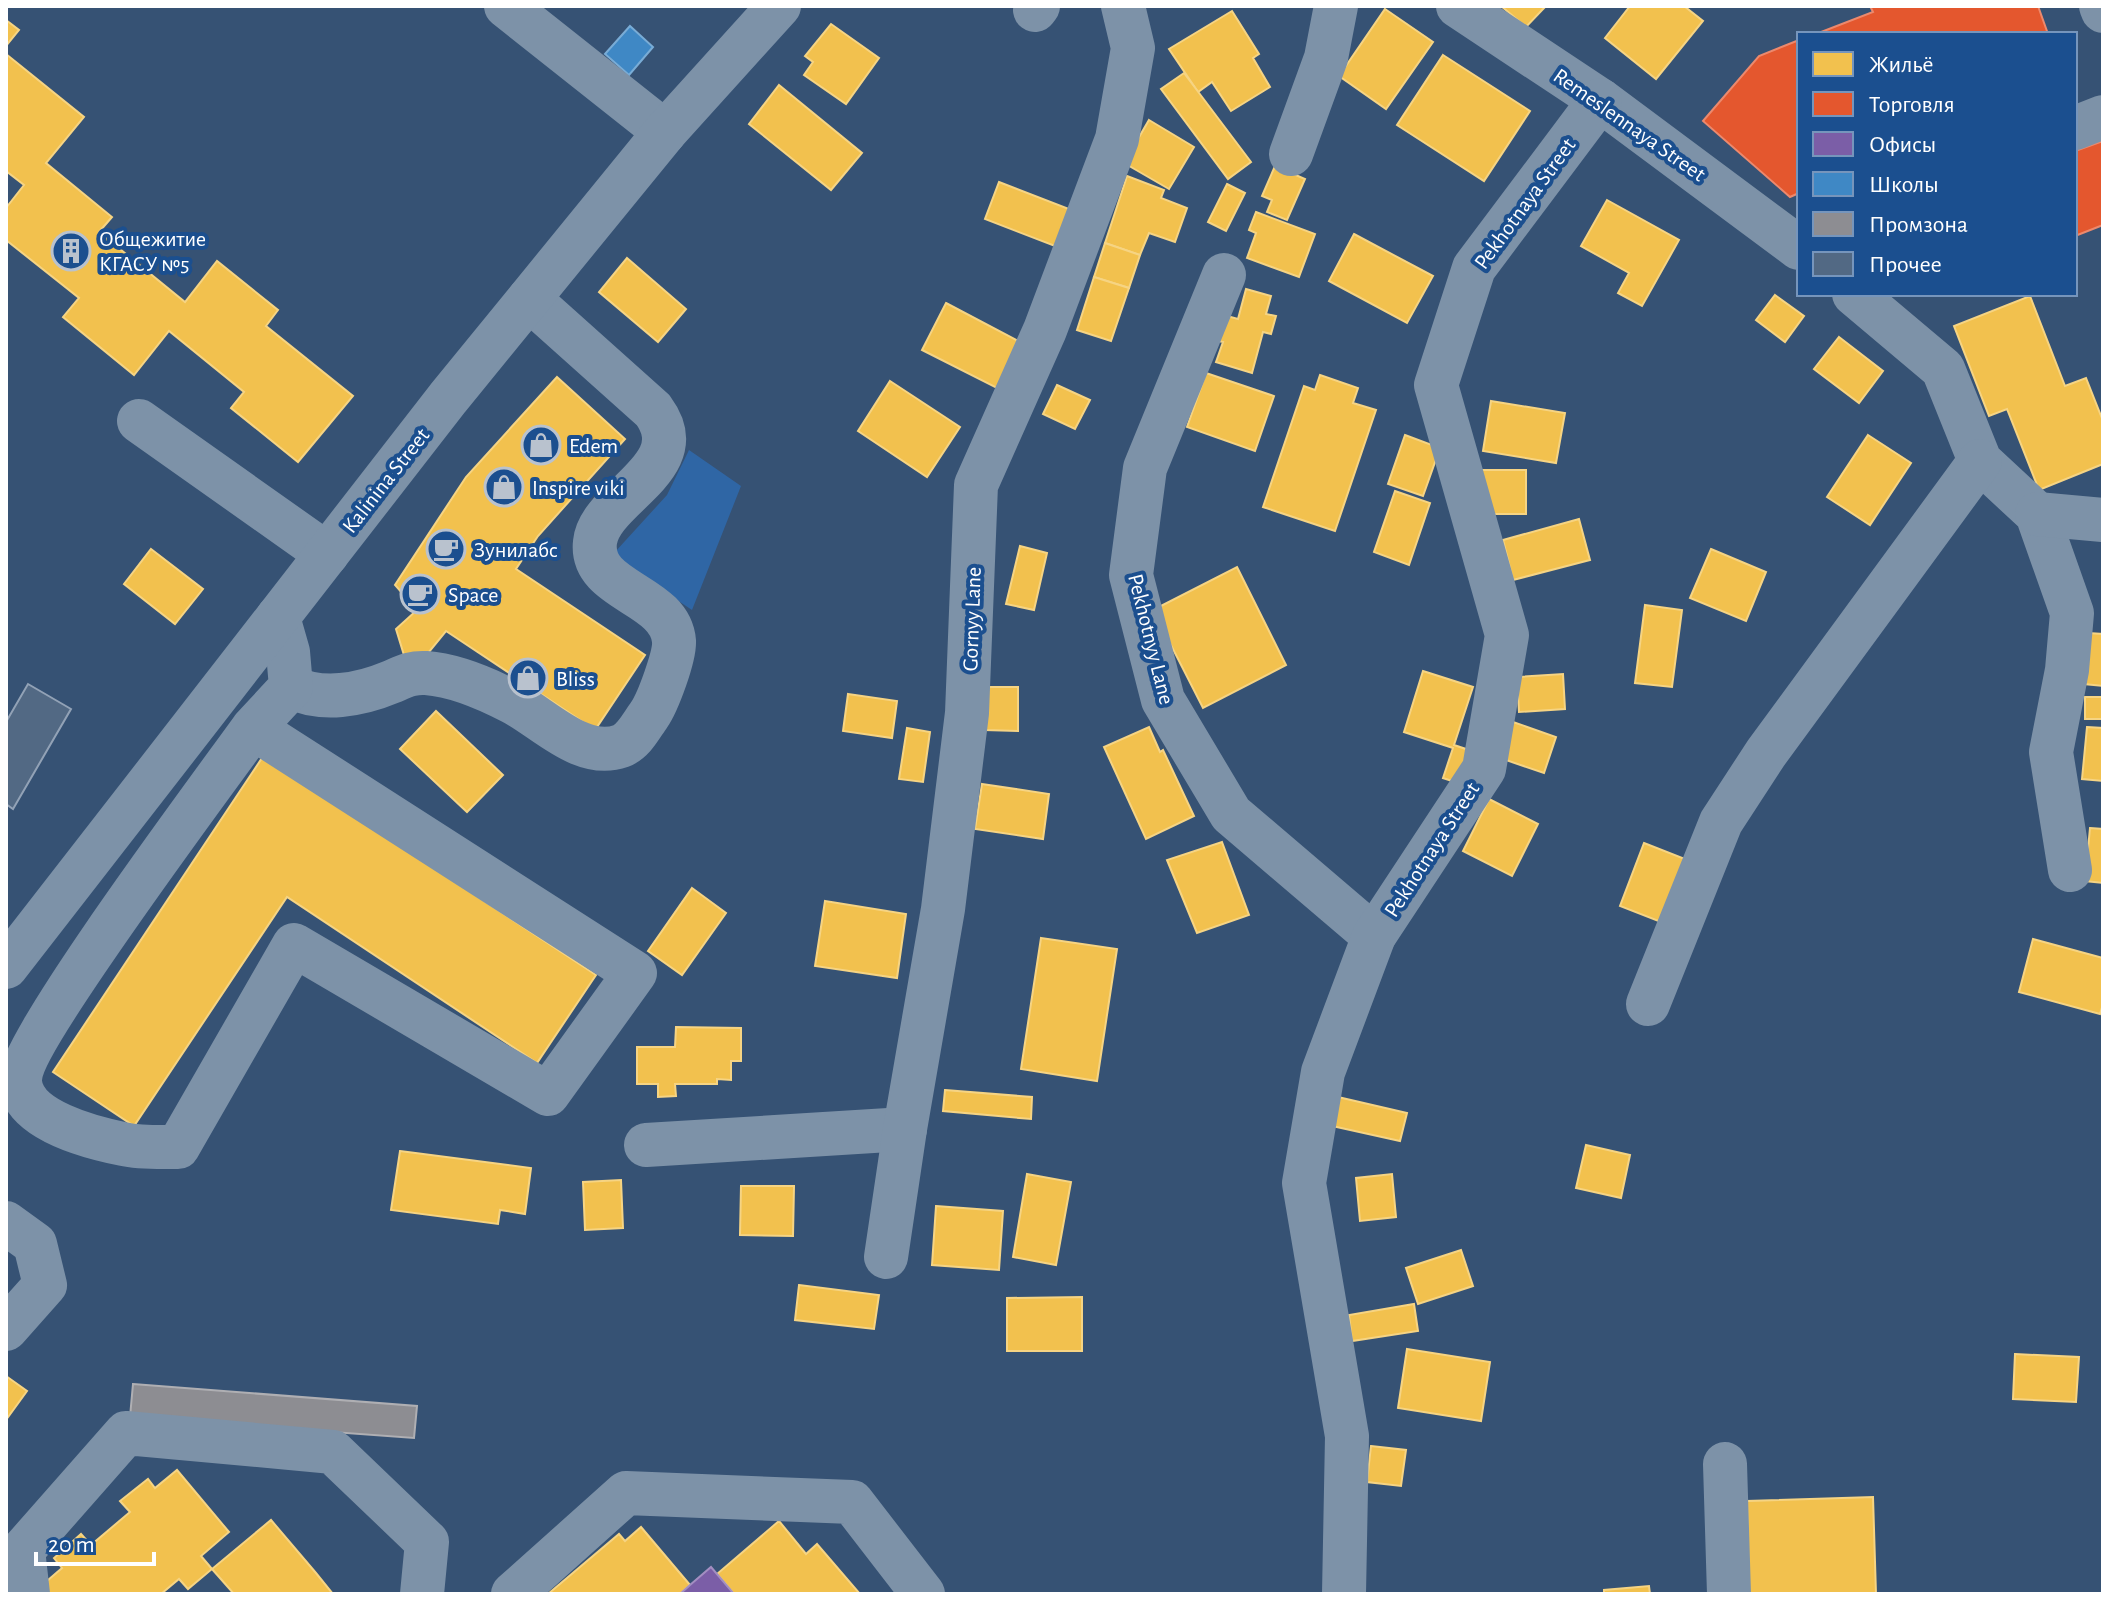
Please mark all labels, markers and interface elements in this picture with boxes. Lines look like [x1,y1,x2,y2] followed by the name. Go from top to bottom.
[1797,32,2077,296] legend
[1869,53,1934,77] text: Жильё
[1549,64,1709,185] street label: Remeslennaya Street
[1869,93,1955,117] text: Торговля
[1869,133,1936,157] text: Офисы
[1470,134,1580,273] street label: Pekhotnaya Street
[1869,173,1939,197] text: Школы
[1869,213,1968,237] text: Промзона
[99,228,206,275] place label: Общежитие КГАСУ №5
[50,230,92,272] building icon: Общежитие КГАСУ №5
[1869,253,1942,277] text: Прочее
[338,424,433,537] street label: Kalinina Street
[520,424,562,466] shop icon: Edem
[569,435,618,457] place label: Edem
[483,466,525,508] shop icon: Inspire viki
[532,477,625,499] place label: Inspire viki
[425,528,467,570] cafe icon: Зунилабс
[474,539,558,561] place label: Зунилабс
[959,566,985,672] street label: Gornyy Lane
[1124,572,1178,707] street label: Pekhotnyy Lane
[399,573,441,615] cafe icon: Space
[448,584,498,606] place label: Space
[507,657,549,699] shop icon: Bliss
[556,668,595,690] place label: Bliss
[1380,778,1483,921] street label: Pekhotnaya Street
[36,1516,154,1566] scale bar
[48,1533,95,1557] text: 20 m

